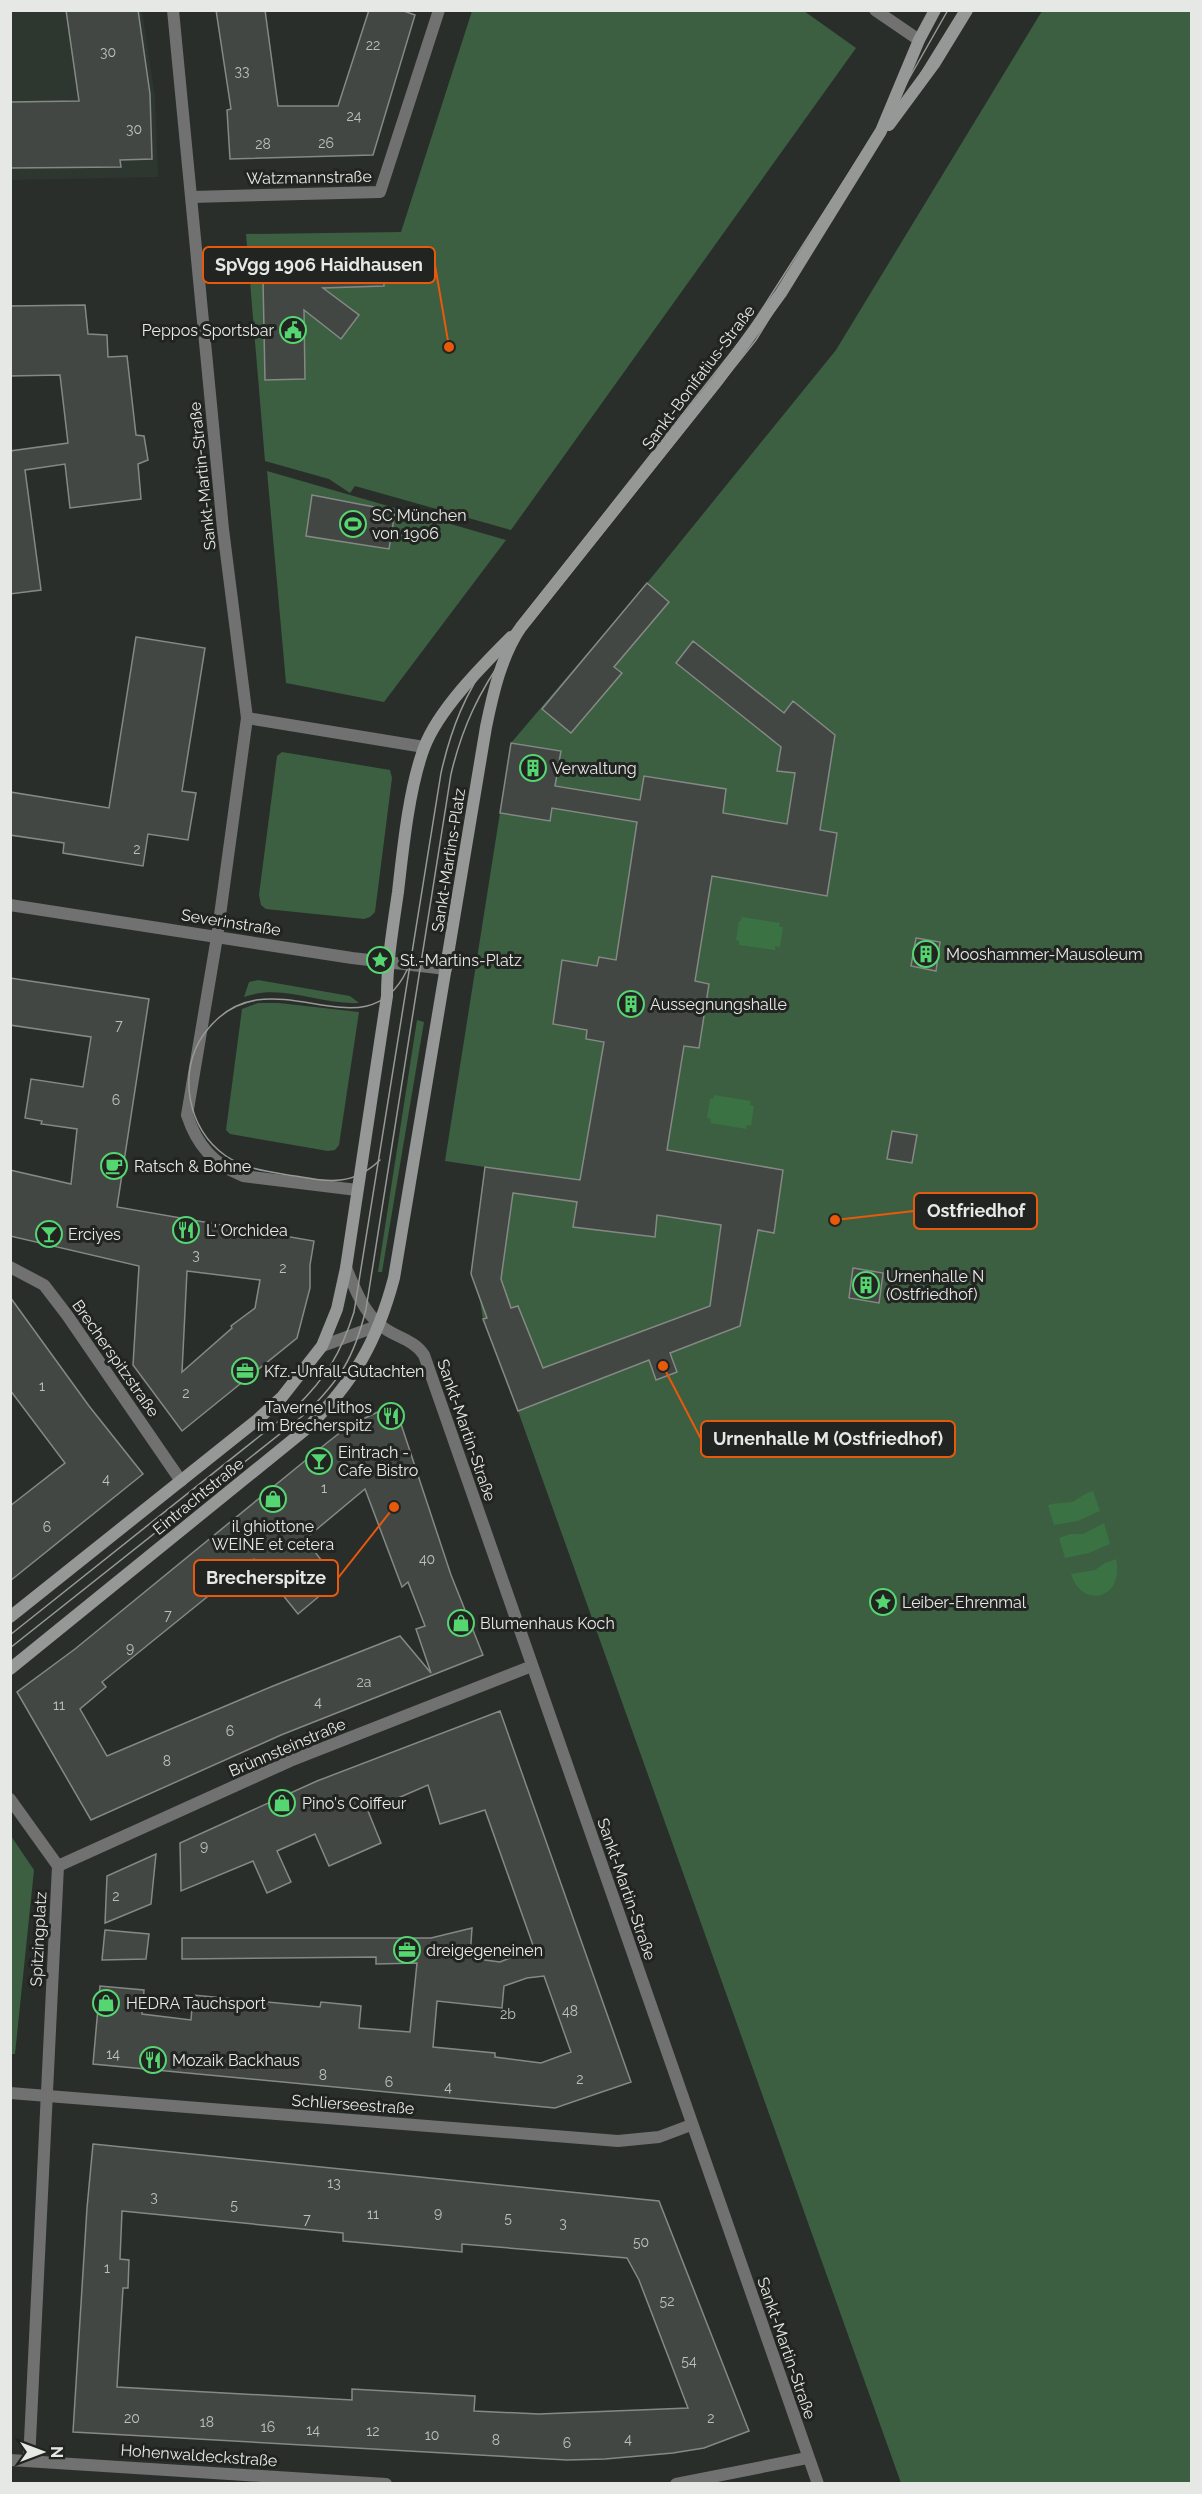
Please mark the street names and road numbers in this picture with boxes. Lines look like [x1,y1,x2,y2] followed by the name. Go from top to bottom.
[246,167,372,188] street label: Watzmannstraße
[638,302,759,453] street label: Sankt-Bonifatius-Straße
[185,401,220,551] street label: Sankt-Martin-Straße
[428,787,469,933] street label: Sankt-Martins-Platz
[180,905,282,940] street label: Severinstraße
[68,1296,163,1420] street label: Brecherspitzstraße
[433,1357,500,1504] street label: Sankt-Martin-Straße
[149,1454,247,1539] street label: Eintrachtstraße
[226,1714,349,1781] street label: Brünnsteinstraße
[593,1816,660,1963] street label: Sankt-Martin-Straße
[27,1891,50,1987] street label: Spitzingplatz
[291,2091,415,2118] street label: Schlierseestraße
[753,2275,820,2422] street label: Sankt-Martin-Straße
[120,2441,278,2470] street label: Hohenwaldeckstraße

